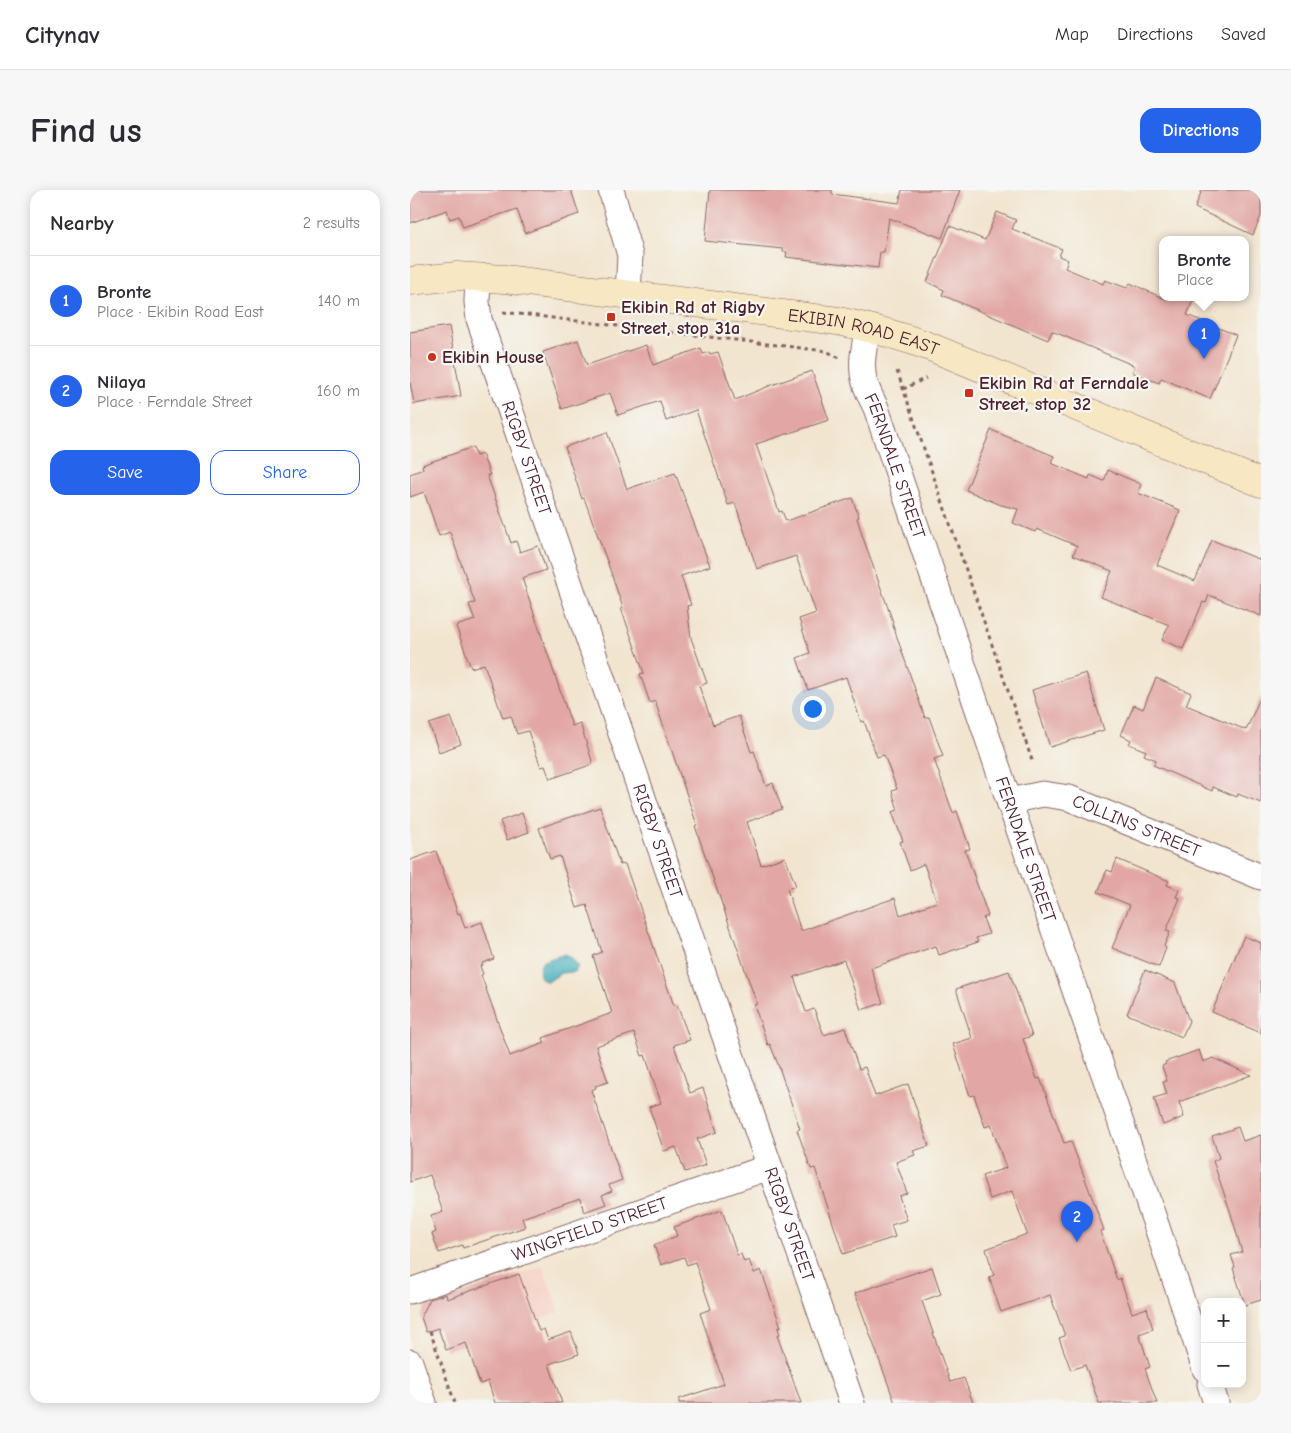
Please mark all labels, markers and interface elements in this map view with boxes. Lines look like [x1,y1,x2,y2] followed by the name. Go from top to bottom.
[25,21,100,49] text: Citynav
[1055,24,1089,45] text: Map
[1117,24,1193,45] text: Directions
[1221,24,1266,45] text: Saved
[1140,108,1261,153] button: Directions
[30,110,142,151] text: Find us
[50,211,114,235] text: Nearby
[303,214,360,232] text: 2 results
[1159,236,1249,301] popup
[1177,249,1231,271] text: Bronte
[1177,271,1213,289] text: Place
[97,281,151,303] text: Bronte
[63,292,69,310] text: 1
[318,292,360,310] text: 140 m
[621,297,766,339] place label: Ekibin Rd at Rigby Street, stop 31a
[97,303,263,321] text: Place · Ekibin Road East
[787,304,943,360] street label: EKIBIN ROAD EAST
[605,311,617,323] marker: Ekibin Rd at Rigby Street, stop 31a
[1188,318,1220,359] pin: 1
[442,347,544,368] place label: Ekibin House
[426,351,438,363] marker: Ekibin House
[97,371,146,393] text: Nilaya
[979,373,1149,415] place label: Ekibin Rd at Ferndale Street, stop 32
[62,382,70,400] text: 2
[317,382,360,400] text: 160 m
[963,387,975,399] marker: Ekibin Rd at Ferndale Street, stop 32
[860,390,930,542] street label: FERNDALE STREET
[97,393,252,411] text: Place · Ferndale Street
[497,398,556,518] street label: RIGBY STREET
[50,450,200,495] button: Save
[210,450,360,495] button: Share
[800,696,826,722] your location
[991,774,1061,925] street label: FERNDALE STREET
[629,781,687,901] street label: RIGBY STREET
[1069,790,1204,862] street label: COLLINS STREET
[760,1164,819,1284] street label: RIGBY STREET
[509,1192,671,1266] street label: WINGFIELD STREET
[1061,1201,1093,1242] pin: 2
[1201,1298,1246,1388] map controls
[1201,1298,1246,1343] button: +
[1201,1343,1246,1388] button: −

